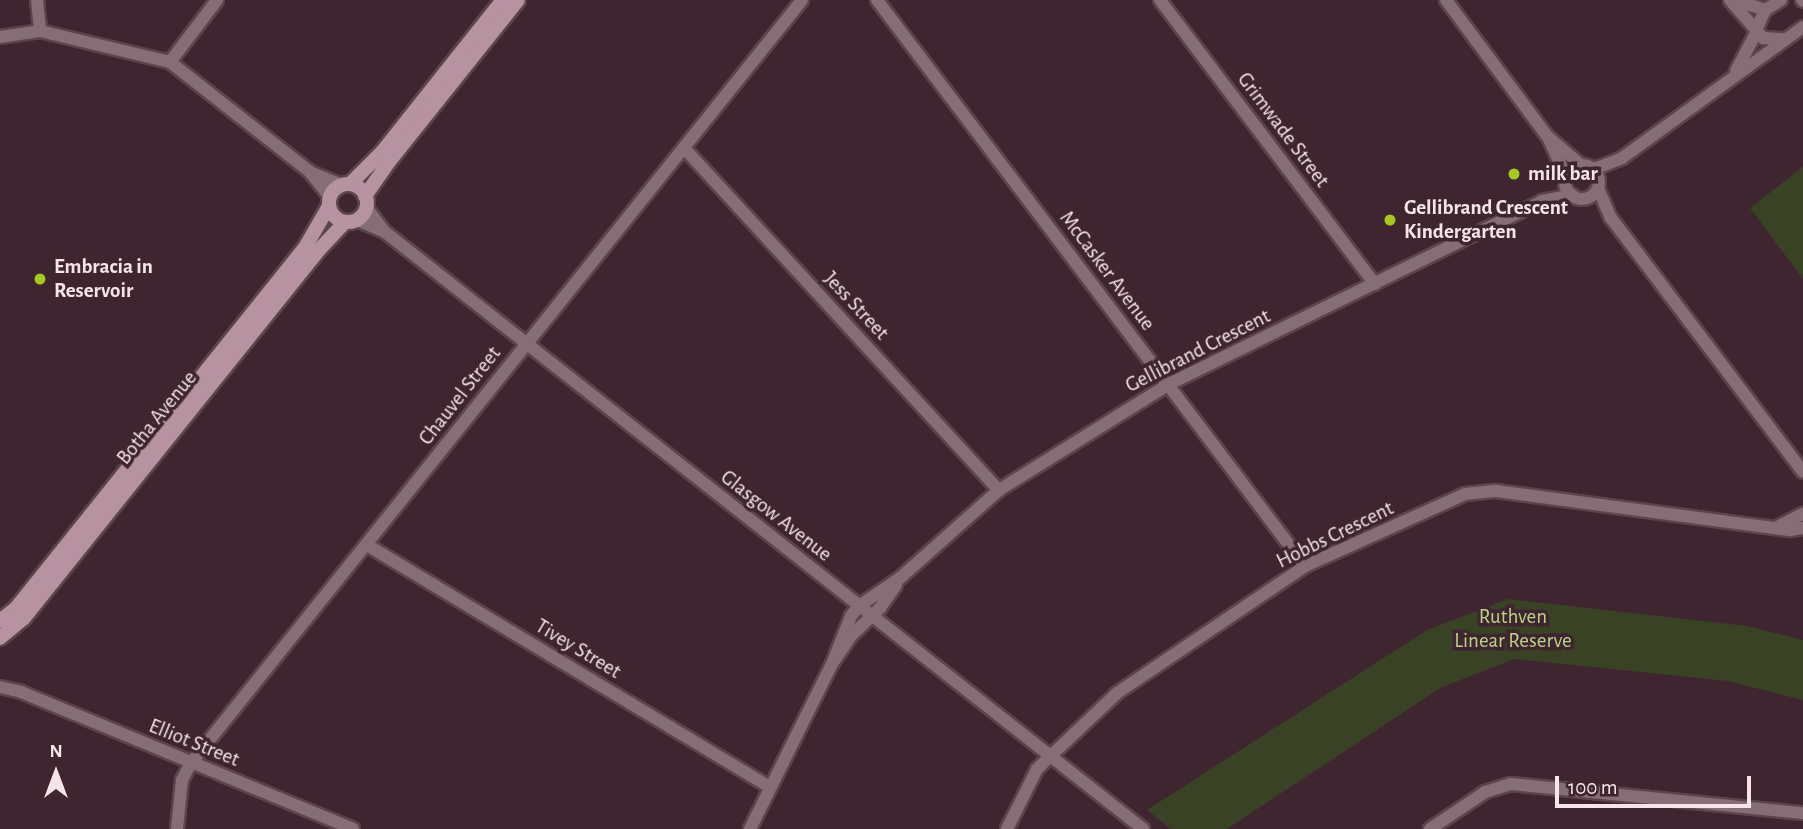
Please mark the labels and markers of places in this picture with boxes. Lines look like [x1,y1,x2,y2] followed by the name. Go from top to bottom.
[1528,161,1598,187] place label: milk bar
[1506,166,1522,182] marker: milk bar
[1404,195,1568,245] place label: Gellibrand Crescent Kindergarten
[1382,212,1398,228] marker: Gellibrand Crescent Kindergarten
[54,254,153,304] place label: Embracia in Reservoir
[32,271,48,287] marker: Embracia in Reservoir

